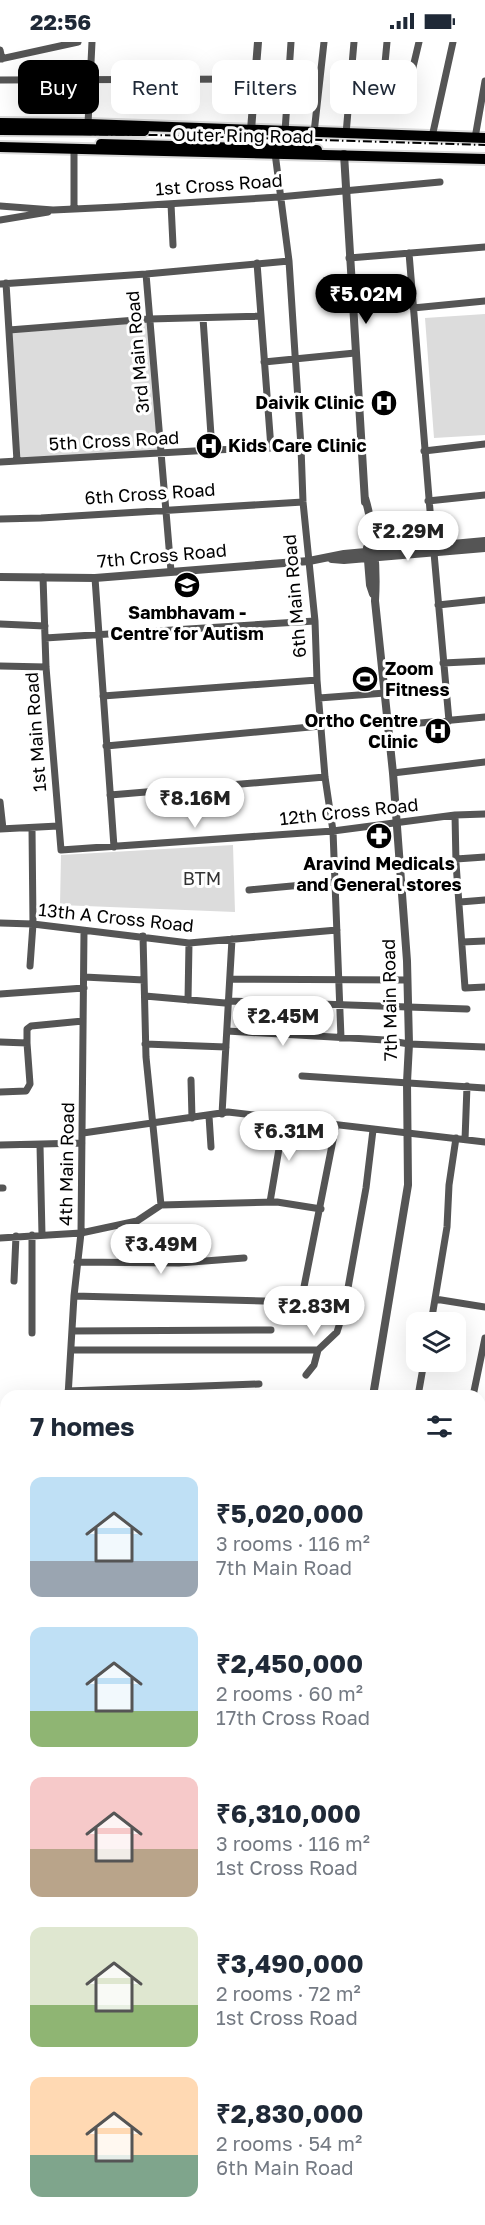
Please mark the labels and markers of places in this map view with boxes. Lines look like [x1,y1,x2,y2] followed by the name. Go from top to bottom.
[317,274,415,325] pin: ₹5.02M
[369,388,399,418] hospital icon: Daivik Clinic
[255,391,364,413] place label: Daivik Clinic
[194,431,224,461] hospital icon: Kids Care Clinic
[228,434,367,456] place label: Kids Care Clinic
[359,511,457,562] pin: ₹2.29M
[172,570,202,600] school or university icon: Sambhavam - Centre for Autism
[110,601,264,644] place label: Sambhavam - Centre for Autism
[385,657,450,700] place label: Zoom Fitness
[350,664,380,694] sports icon: Zoom Fitness
[305,709,418,752] place label: Ortho Centre Clinic
[423,716,453,746] hospital icon: Ortho Centre Clinic
[146,778,244,829] pin: ₹8.16M
[364,821,394,851] pharmacy icon: Aravind Medicals and General stores
[296,852,462,895] place label: Aravind Medicals and General stores
[234,996,332,1047] pin: ₹2.45M
[240,1111,338,1162] pin: ₹6.31M
[112,1224,210,1275] pin: ₹3.49M
[265,1286,363,1337] pin: ₹2.83M

